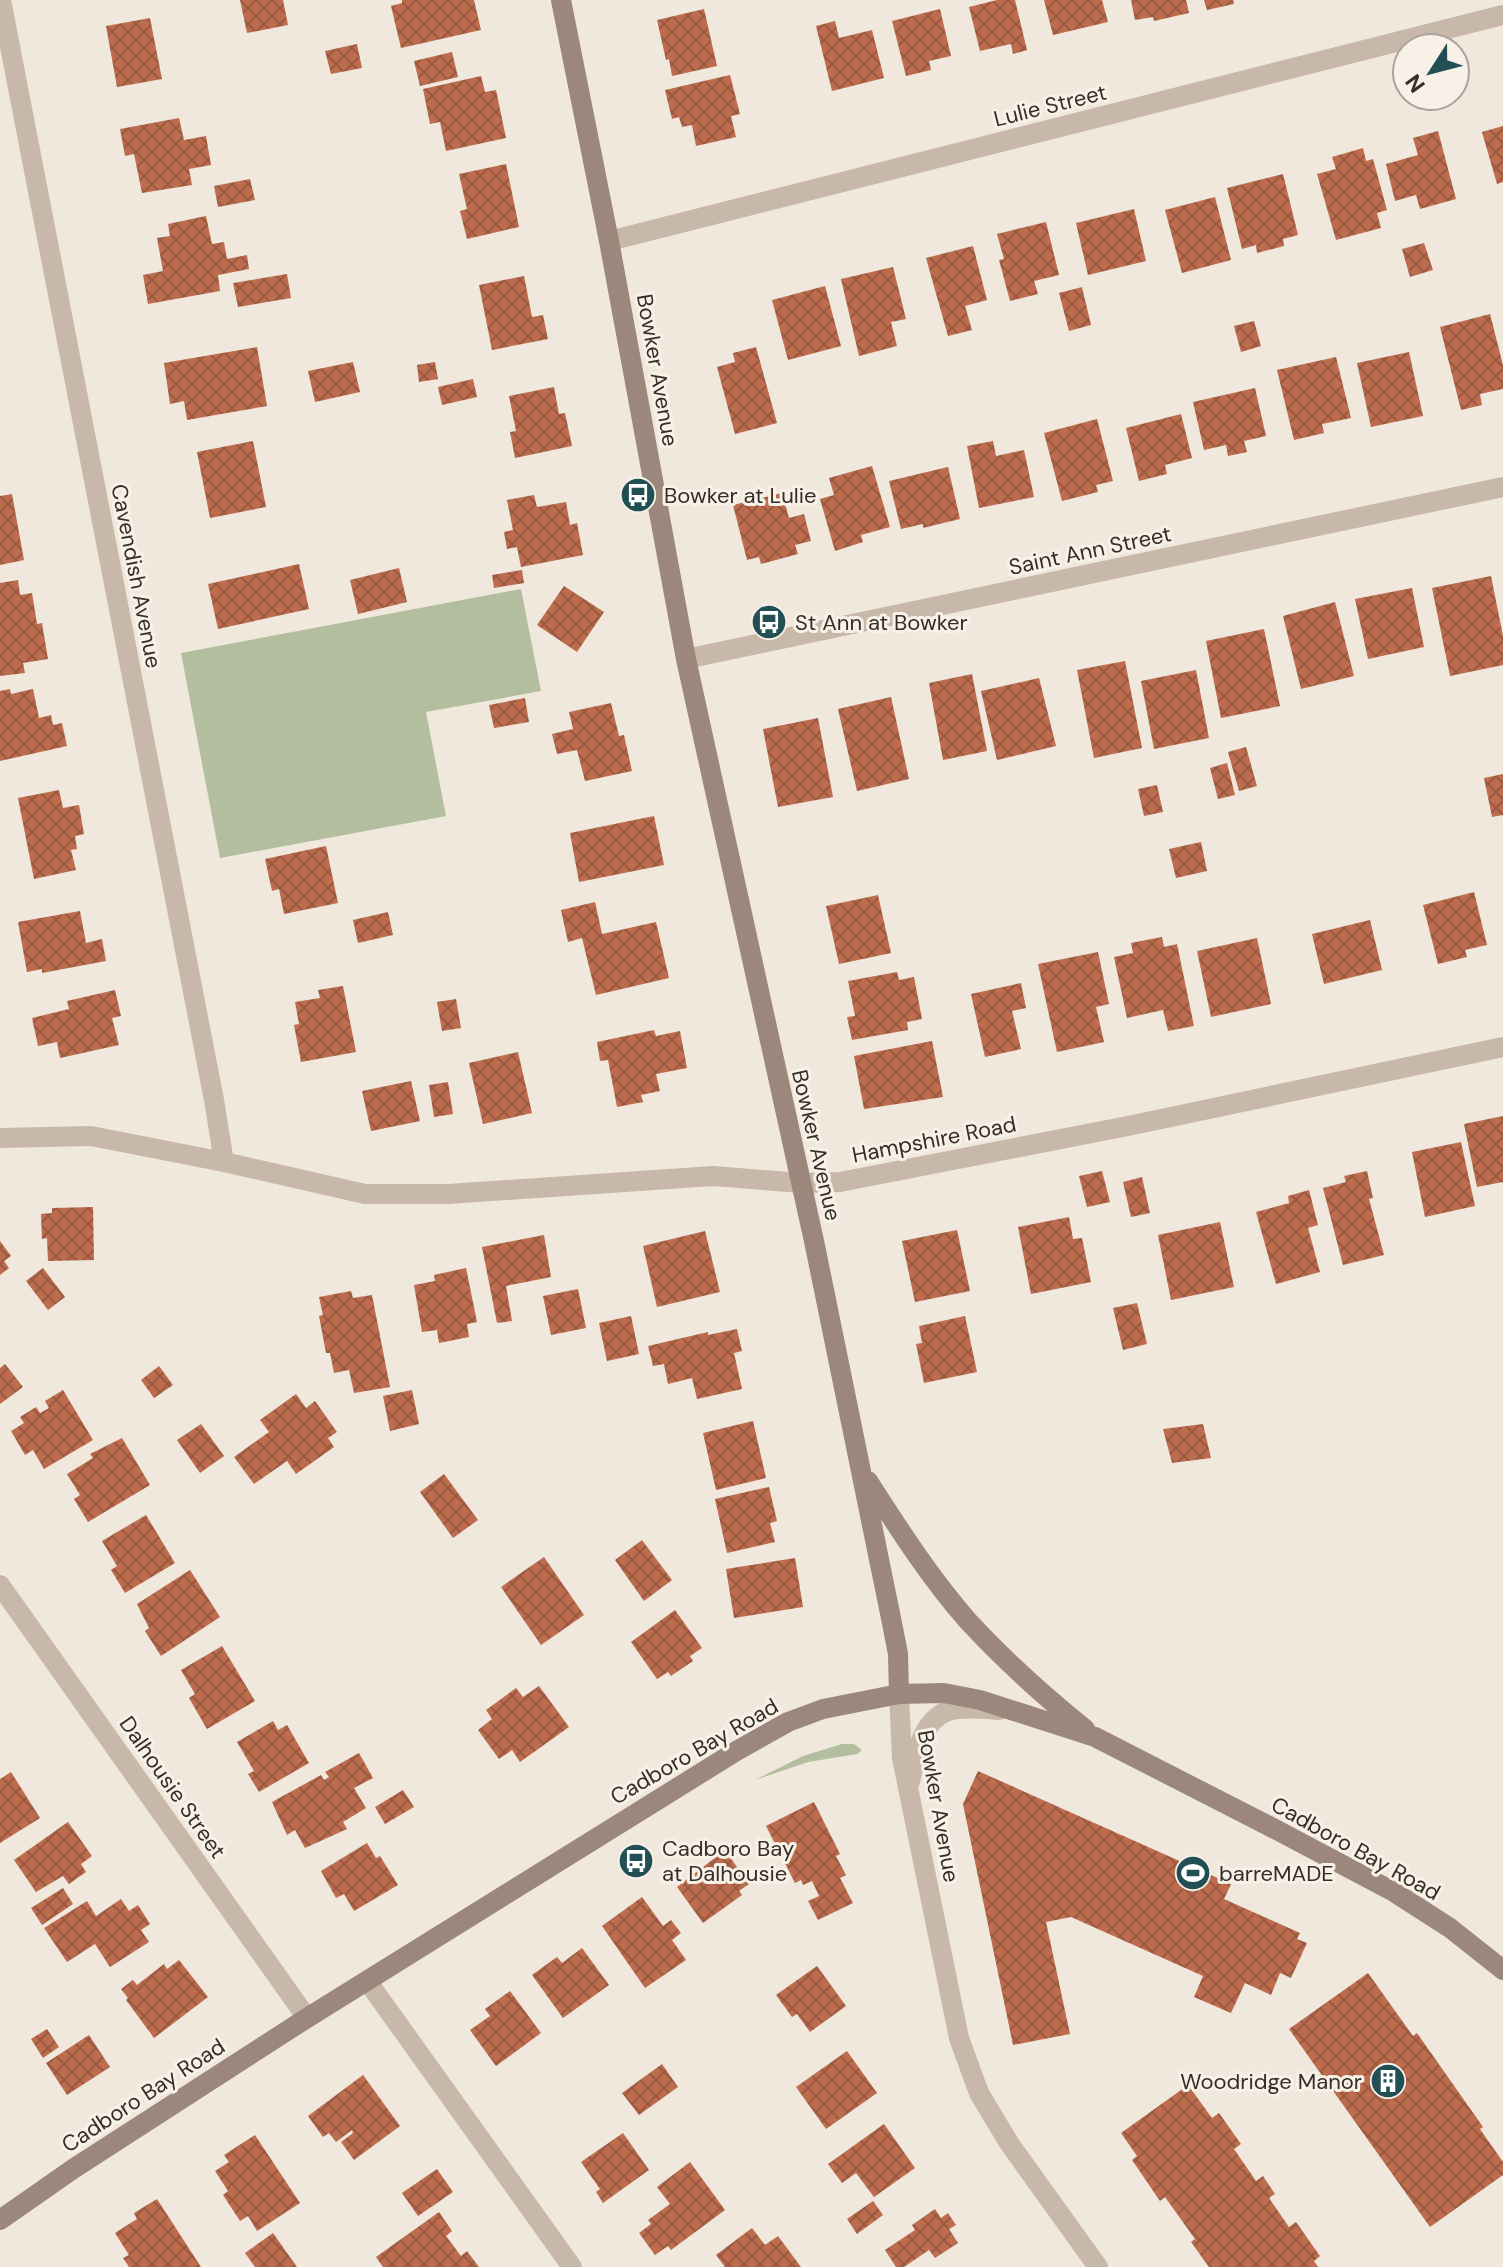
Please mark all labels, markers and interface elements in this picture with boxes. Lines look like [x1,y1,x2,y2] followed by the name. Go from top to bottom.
[1391,32,1471,112] north arrow
[1399,68,1432,98] text: N
[991,77,1109,133] street label: Lulie Street
[630,292,685,449] street label: Bowker Avenue
[619,476,657,514] bus stop icon: Bowker at Lulie
[664,481,816,510] place label: Bowker at Lulie
[104,482,169,671] street label: Cavendish Avenue
[1006,519,1174,582] street label: Saint Ann Street
[750,603,788,641] bus stop icon: St Ann at Bowker
[795,608,968,637] place label: St Ann at Bowker
[785,1067,848,1224] street label: Bowker Avenue
[850,1109,1019,1170] street label: Hampshire Road
[605,1692,783,1811] street label: Cadboro Bay Road
[113,1710,232,1864] street label: Dalhousie Street
[911,1728,966,1885] street label: Bowker Avenue
[1266,1790,1446,1907] street label: Cadboro Bay Road
[662,1834,794,1888] place label: Cadboro Bay at Dalhousie
[617,1842,655,1880] bus stop icon: Cadboro Bay at Dalhousie
[1174,1854,1212,1892] sports icon: barreMADE
[1219,1859,1334,1888] place label: barreMADE
[56,2032,231,2159] street label: Cadboro Bay Road
[1369,2062,1407,2100] building icon: Woodridge Manor
[1180,2067,1362,2096] place label: Woodridge Manor

